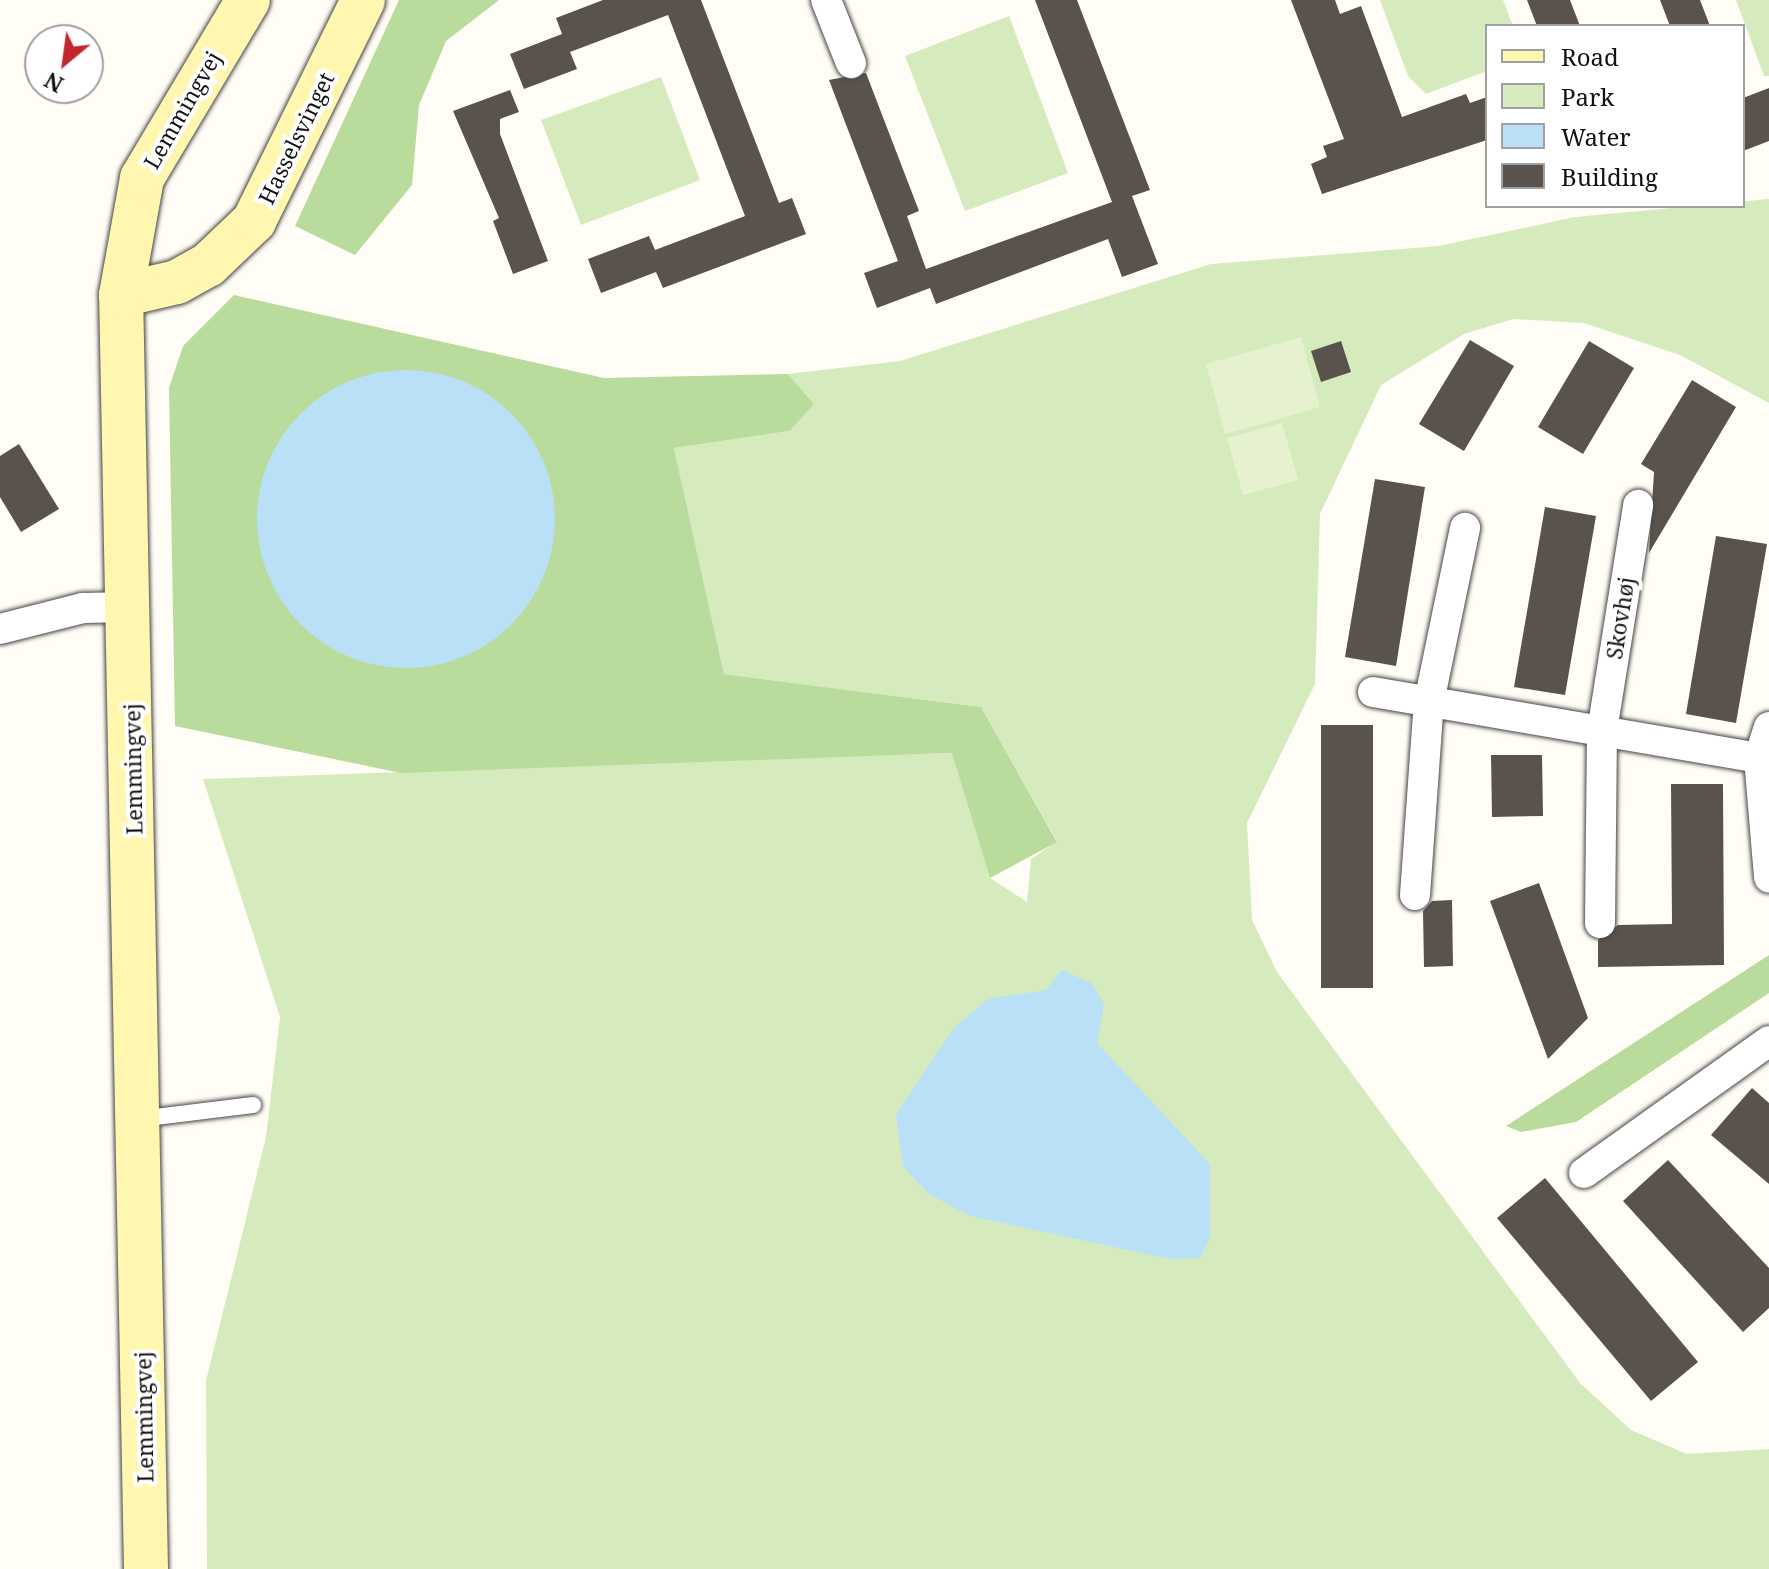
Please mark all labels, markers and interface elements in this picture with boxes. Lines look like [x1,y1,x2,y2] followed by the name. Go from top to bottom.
[24,24,104,104] north arrow
[1485,24,1745,208] legend
[1561,40,1619,73] text: Road
[138,47,226,173] street label: Lemmingvej
[38,66,68,101] text: N
[253,68,339,208] street label: Hasselsvinget
[1561,80,1614,113] text: Park
[1561,120,1631,153] text: Water
[1561,160,1658,193] text: Building
[1600,575,1640,661] street label: Skovhøj
[119,703,147,835] street label: Lemmingvej
[130,1351,158,1483] street label: Lemmingvej

